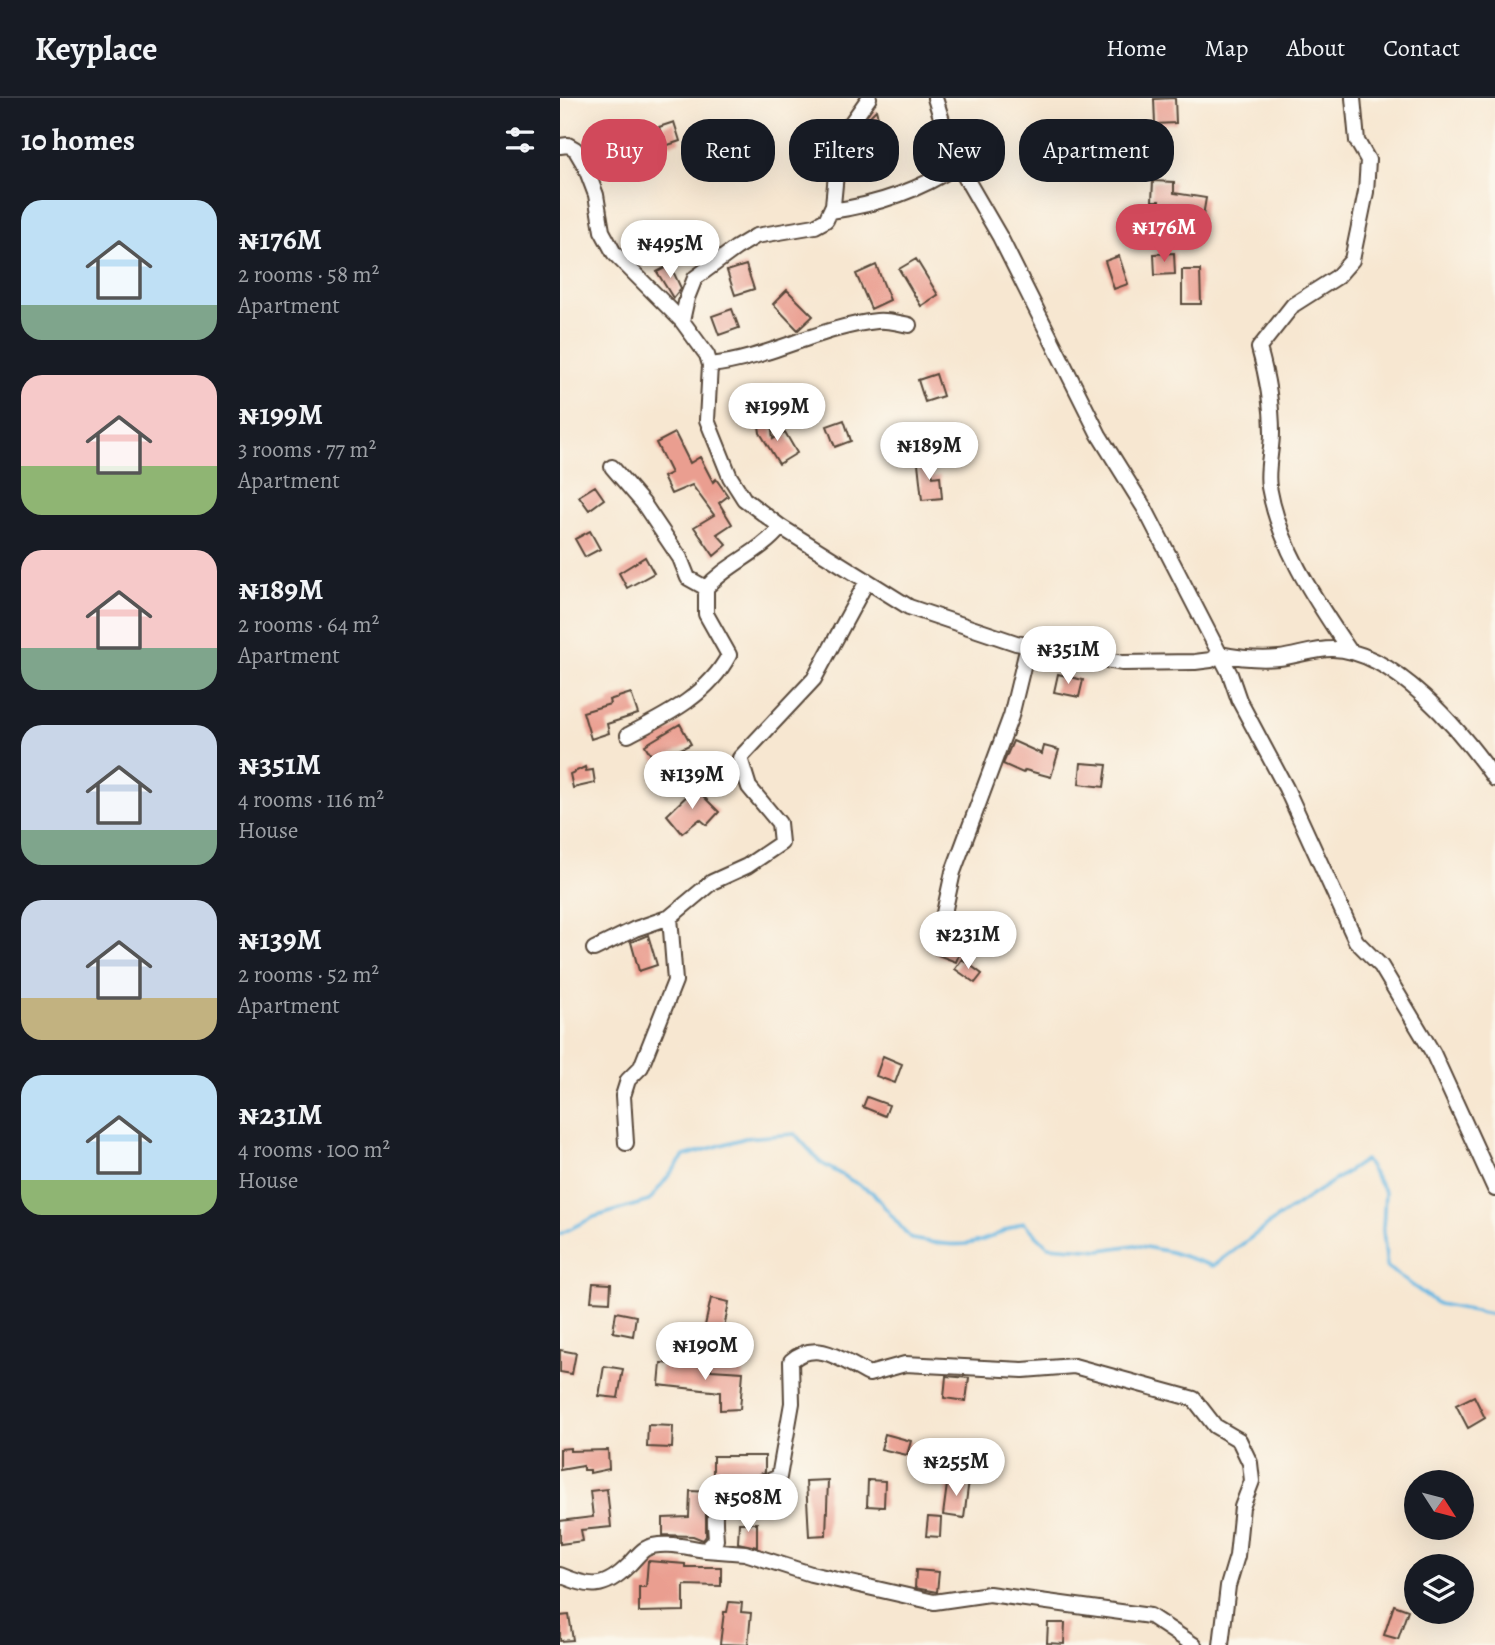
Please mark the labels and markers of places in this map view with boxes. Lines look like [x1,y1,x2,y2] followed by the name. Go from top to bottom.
[1115,204,1213,264] pin: ₦176M
[621,220,719,280] pin: ₦495M
[728,384,826,443] pin: ₦199M
[880,422,978,482] pin: ₦189M
[1019,626,1117,686] pin: ₦351M
[643,752,741,811] pin: ₦139M
[919,912,1017,971] pin: ₦231M
[656,1322,754,1382] pin: ₦190M
[907,1438,1005,1498] pin: ₦255M
[699,1474,797,1534] pin: ₦508M

